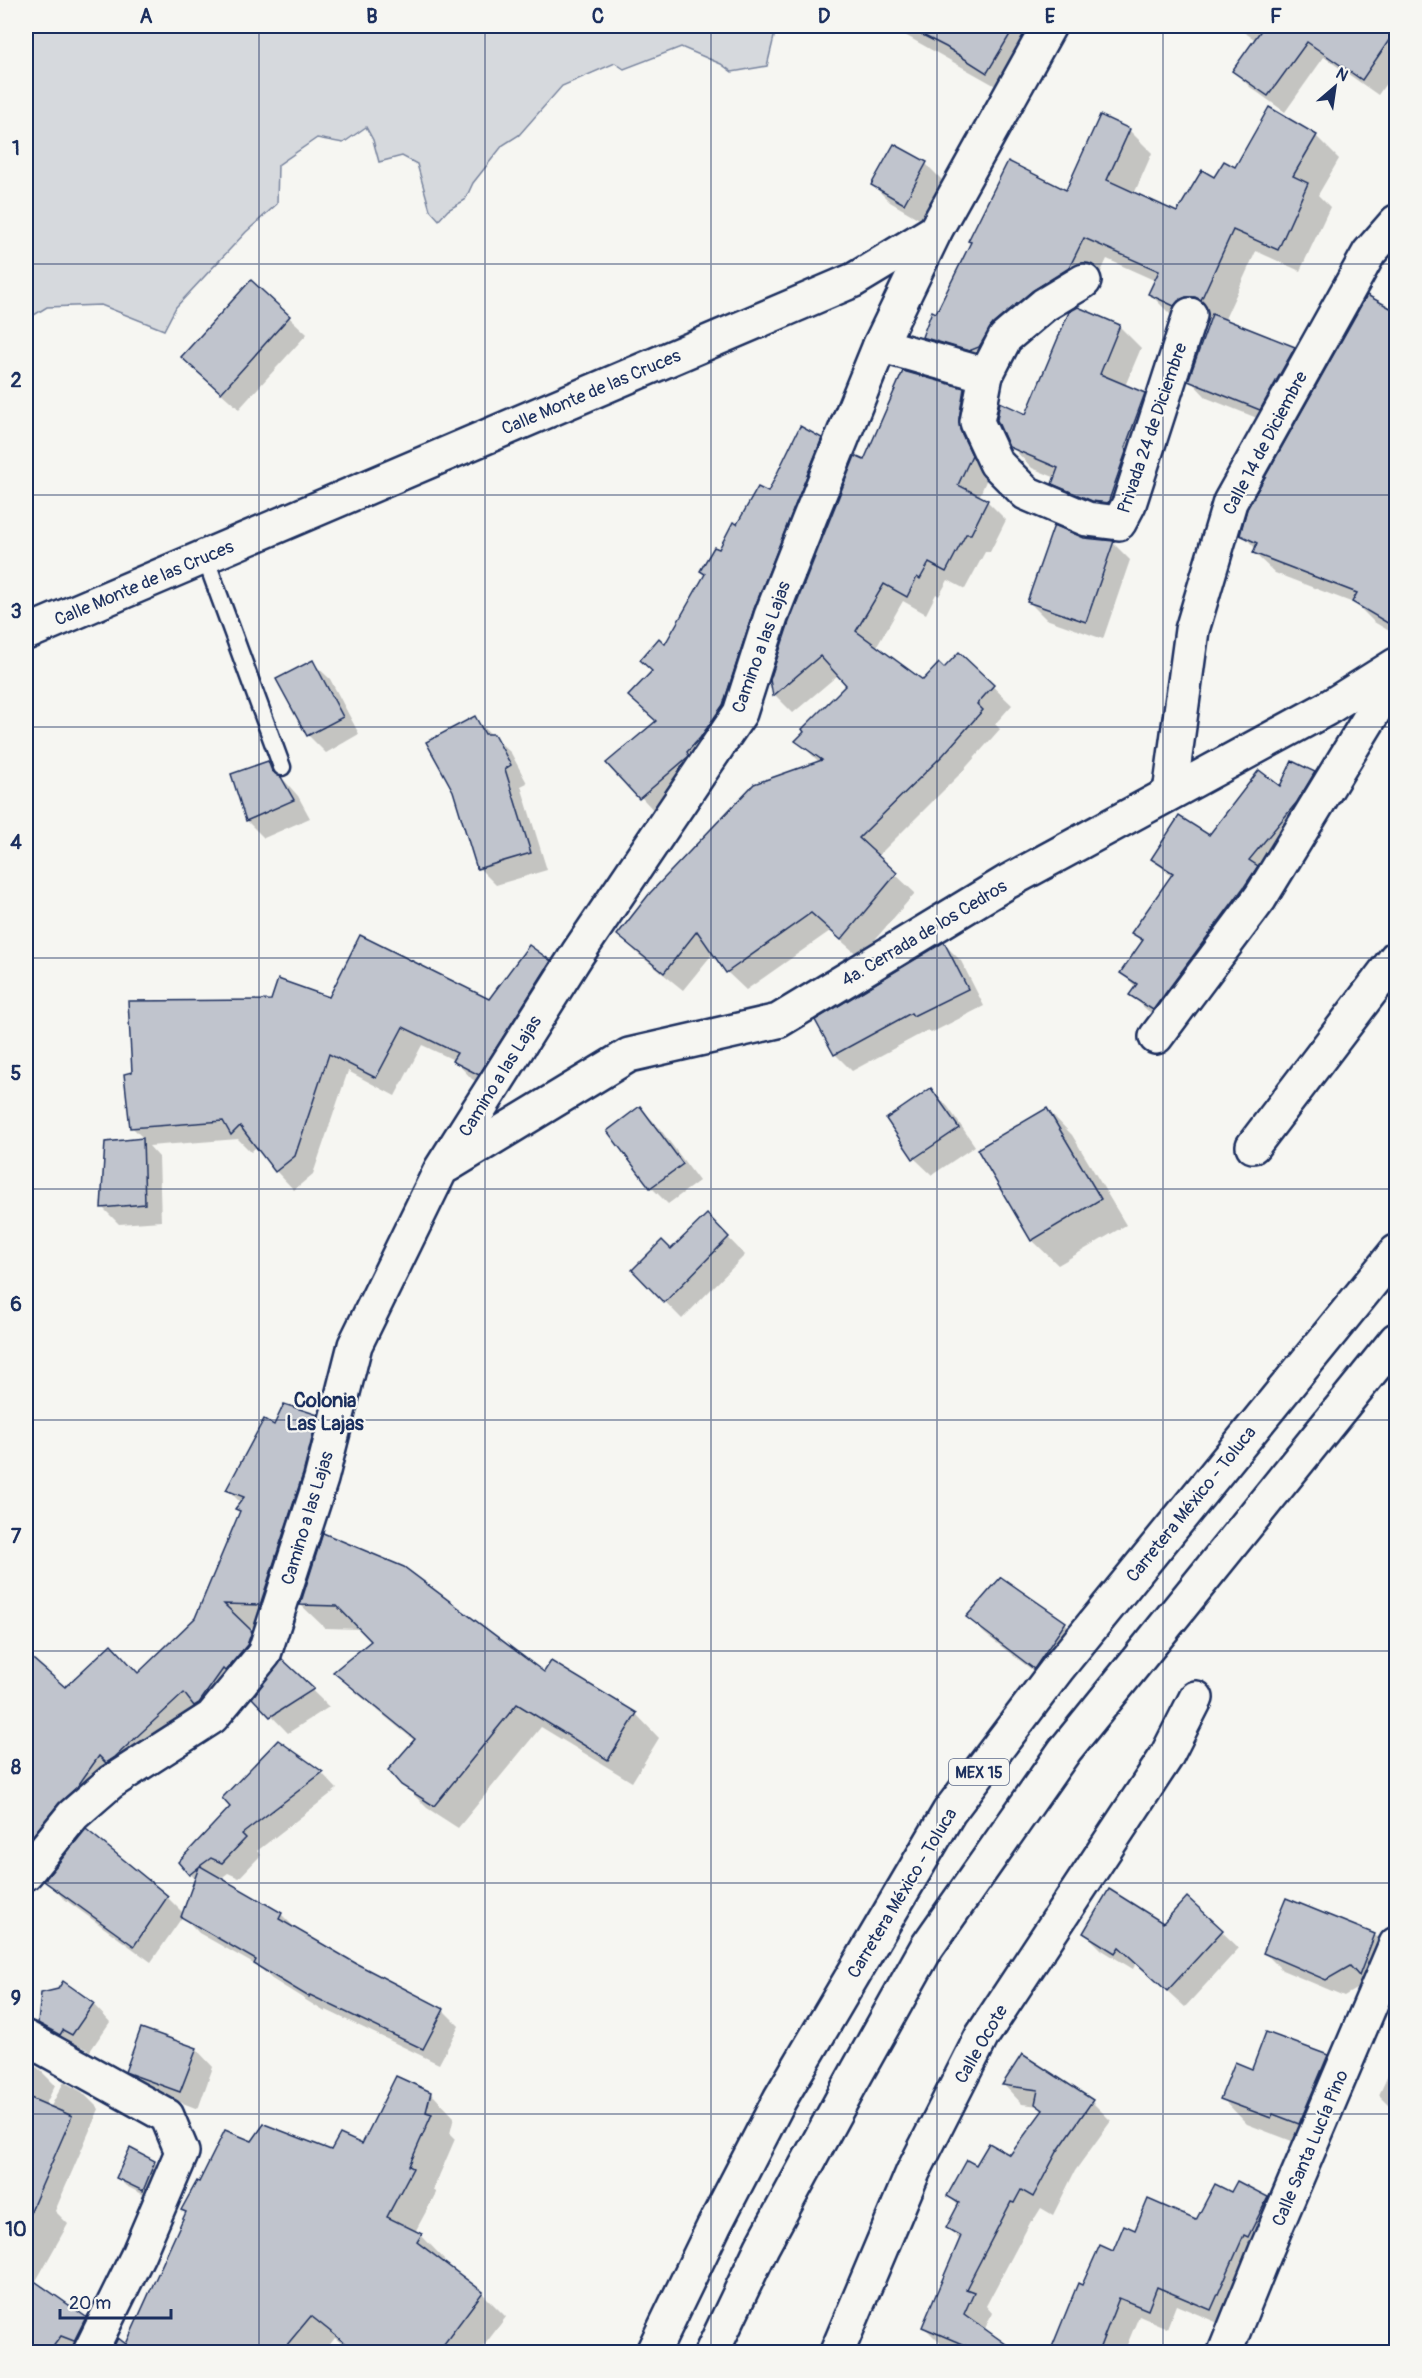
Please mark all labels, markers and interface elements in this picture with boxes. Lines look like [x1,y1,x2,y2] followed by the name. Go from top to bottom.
[140,4,153,29] text: A
[366,4,378,29] text: B
[592,4,604,29] text: C
[818,4,831,29] text: D
[1045,4,1056,29] text: E
[1270,4,1282,29] text: F
[1305,57,1365,117] north arrow
[1332,63,1352,86] text: N
[12,136,20,161] text: 1
[1112,340,1192,516] street label: Privada 24 de Diciembre
[498,344,684,441] street label: Calle Monte de las Cruces
[1218,367,1313,519] street label: Calle 14 de Diciembre
[10,368,22,393] text: 2
[51,535,237,632] street label: Calle Monte de las Cruces
[727,578,796,716] street label: Camino a las Lajas
[10,599,22,624] text: 3
[10,830,22,855] text: 4
[837,875,1011,992] street label: 4a. Cerrada de los Cedros
[454,1011,547,1141] street label: Camino a las Lajas
[11,1061,22,1086] text: 5
[10,1292,22,1317] text: 6
[286,1388,364,1436] district label: Colonia Las Lajas
[1121,1422,1261,1587] street label: Carretera México - Toluca
[276,1449,339,1588] street label: Camino a las Lajas
[11,1524,22,1549] text: 7
[11,1755,21,1780] text: 8
[949,1759,1009,1785] road number: MEX 15
[843,1804,962,1982] street label: Carretera México - Toluca
[11,1986,21,2011] text: 9
[950,2001,1013,2088] street label: Calle Ocote
[1267,2066,1354,2230] street label: Calle Santa Lucía Pino
[5,2217,27,2242] text: 10
[60,2282,171,2320] scale bar
[69,2292,111,2315] text: 20 m

